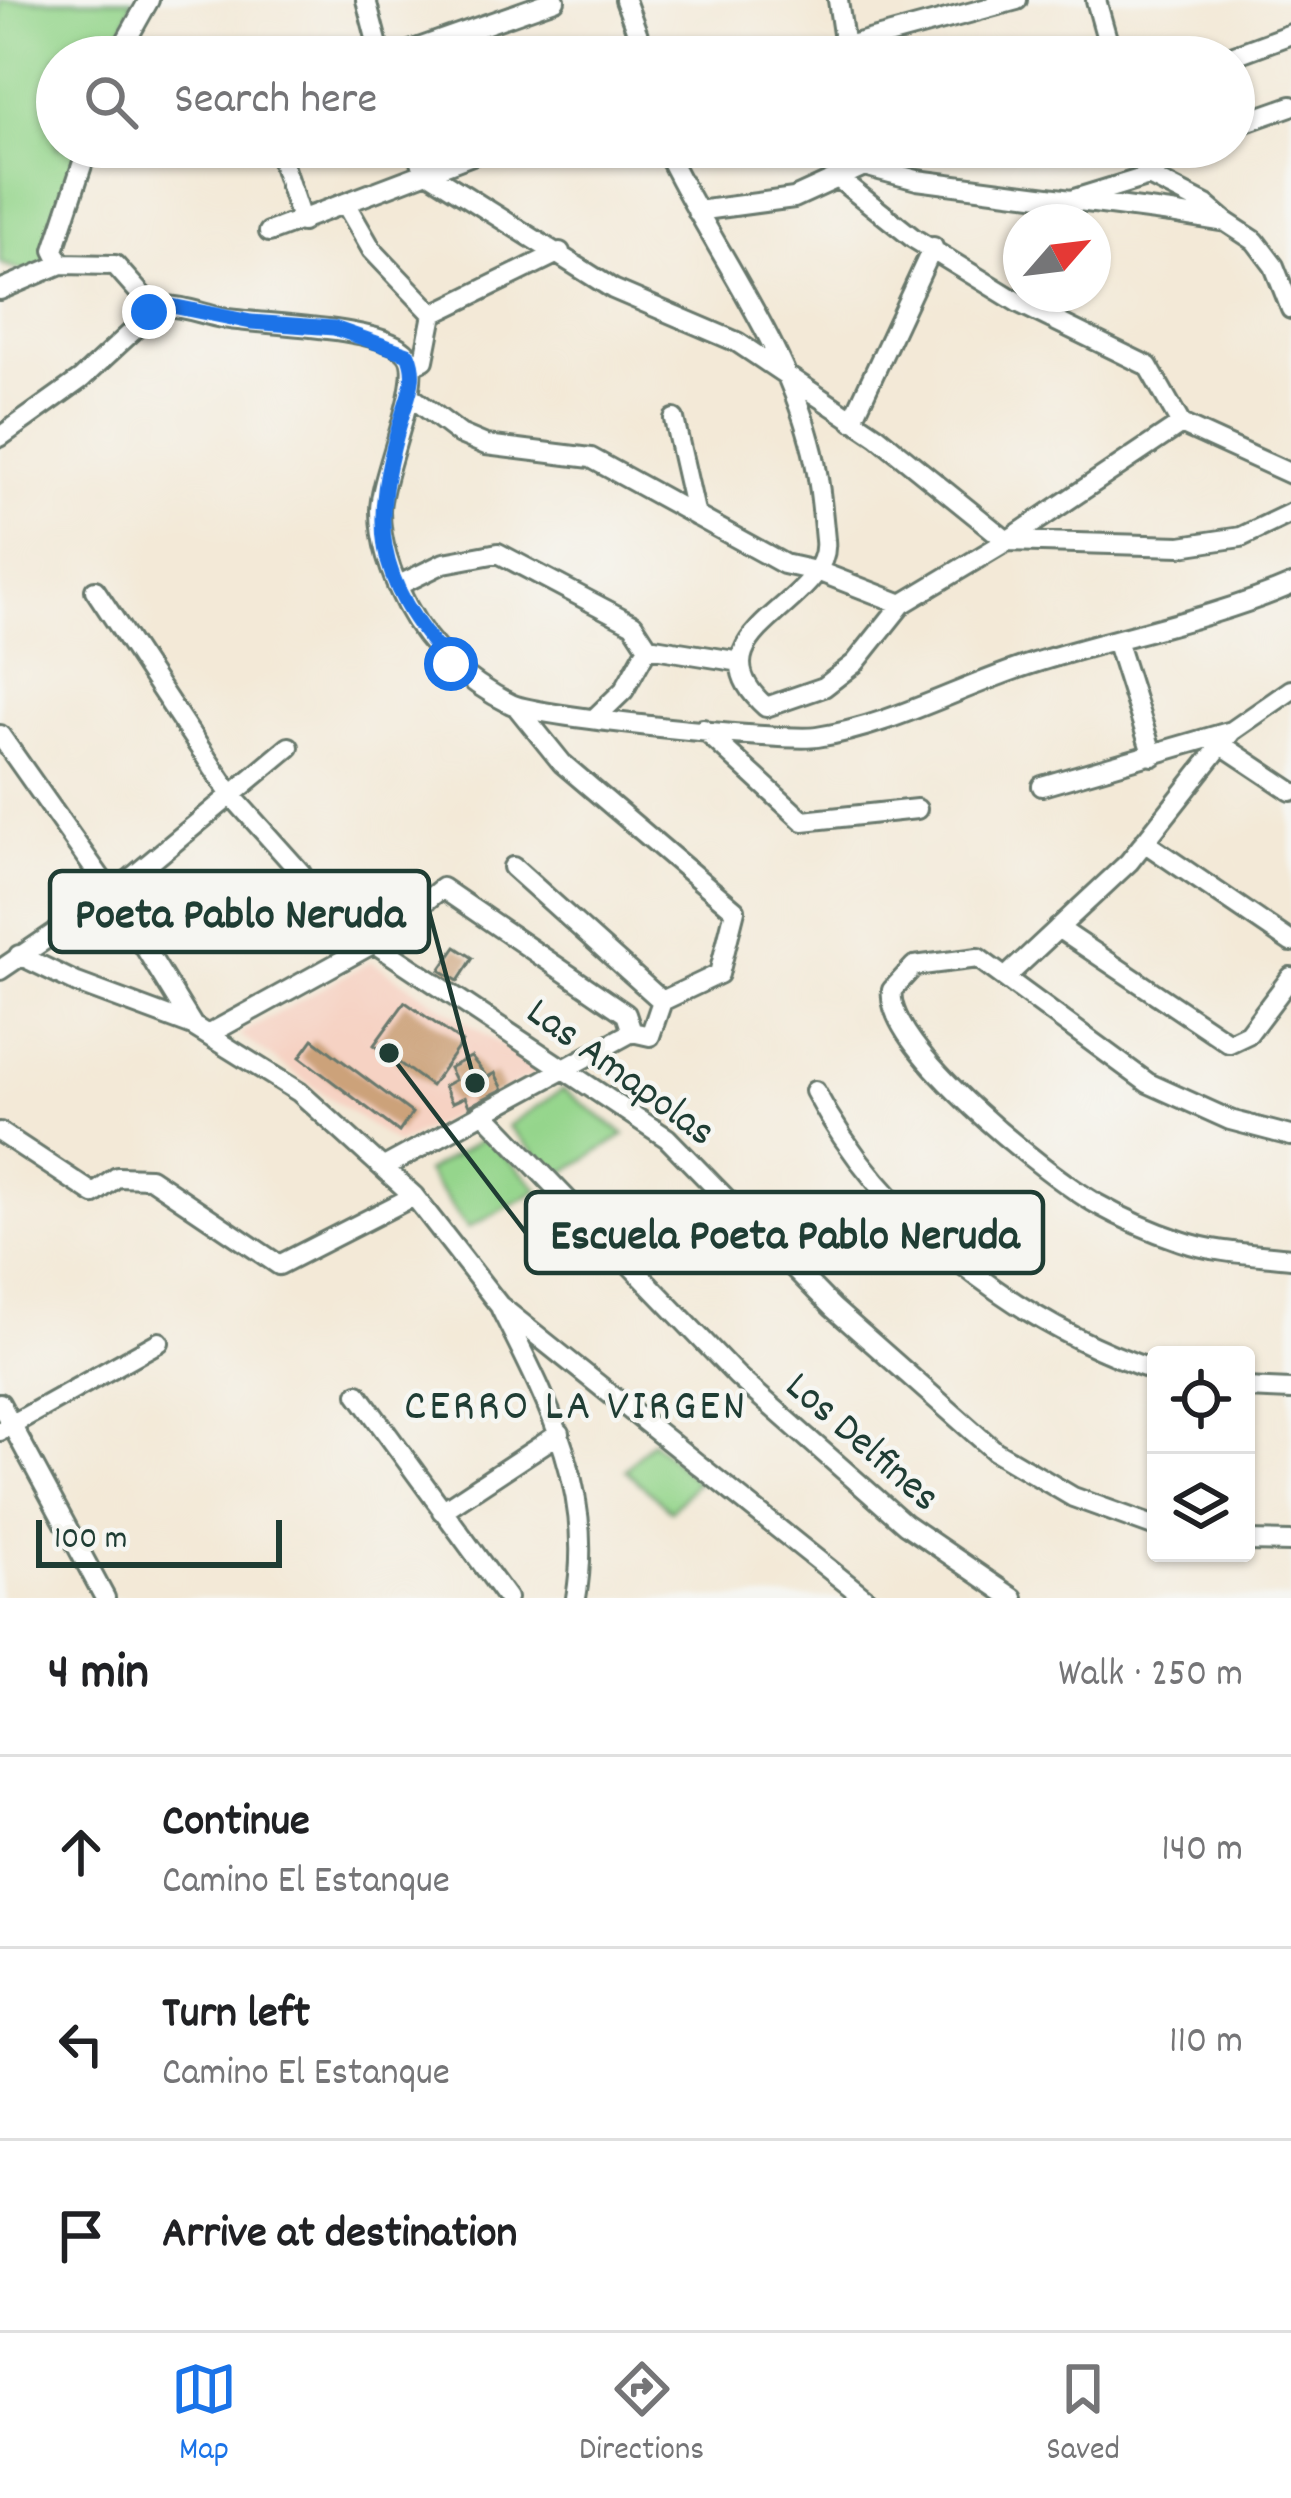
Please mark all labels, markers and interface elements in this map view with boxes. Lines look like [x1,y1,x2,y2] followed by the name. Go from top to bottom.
[36,36,1255,168] search box
[78,69,144,135] icon: search
[174,70,377,134] text: Search here
[1003,204,1111,312] north arrow
[122,285,176,339] route end
[424,637,478,691] route start
[50,871,429,952] callout: Poeta Pablo Neruda
[75,886,407,950] text: Poeta Pablo Neruda
[512,985,726,1164] street label: Las Amapolas
[526,1192,1043,1273] callout: Escuela Poeta Pablo Neruda
[550,1207,1022,1271] text: Escuela Poeta Pablo Neruda
[1147,1346,1255,1562] map controls
[1147,1346,1255,1454] button: locate
[770,1360,951,1529] street label: Los Delfines
[404,1377,748,1441] district label: CERRO LA VIRGEN
[1147,1454,1255,1562] button: layers
[36,1514,282,1567] scale bar
[54,1517,127,1564] text: 100 m
[48,1640,149,1712] text: 4 min
[1058,1649,1243,1704] text: Walk · 250 m
[162,1792,310,1856] text: Continue
[48,1819,114,1885] icon: ahead
[1161,1824,1243,1879] text: 140 m
[162,1856,450,1911] text: Camino El Estanque
[162,1984,310,2048] text: Turn left
[48,2011,114,2077] icon: left
[1169,2016,1243,2071] text: 110 m
[162,2048,450,2103] text: Camino El Estanque
[48,2203,114,2269] icon: arrive
[162,2204,517,2268] text: Arrive at destination
[171,2356,237,2475] tab: Map
[579,2356,704,2475] tab: Directions
[1046,2356,1120,2475] tab: Saved

